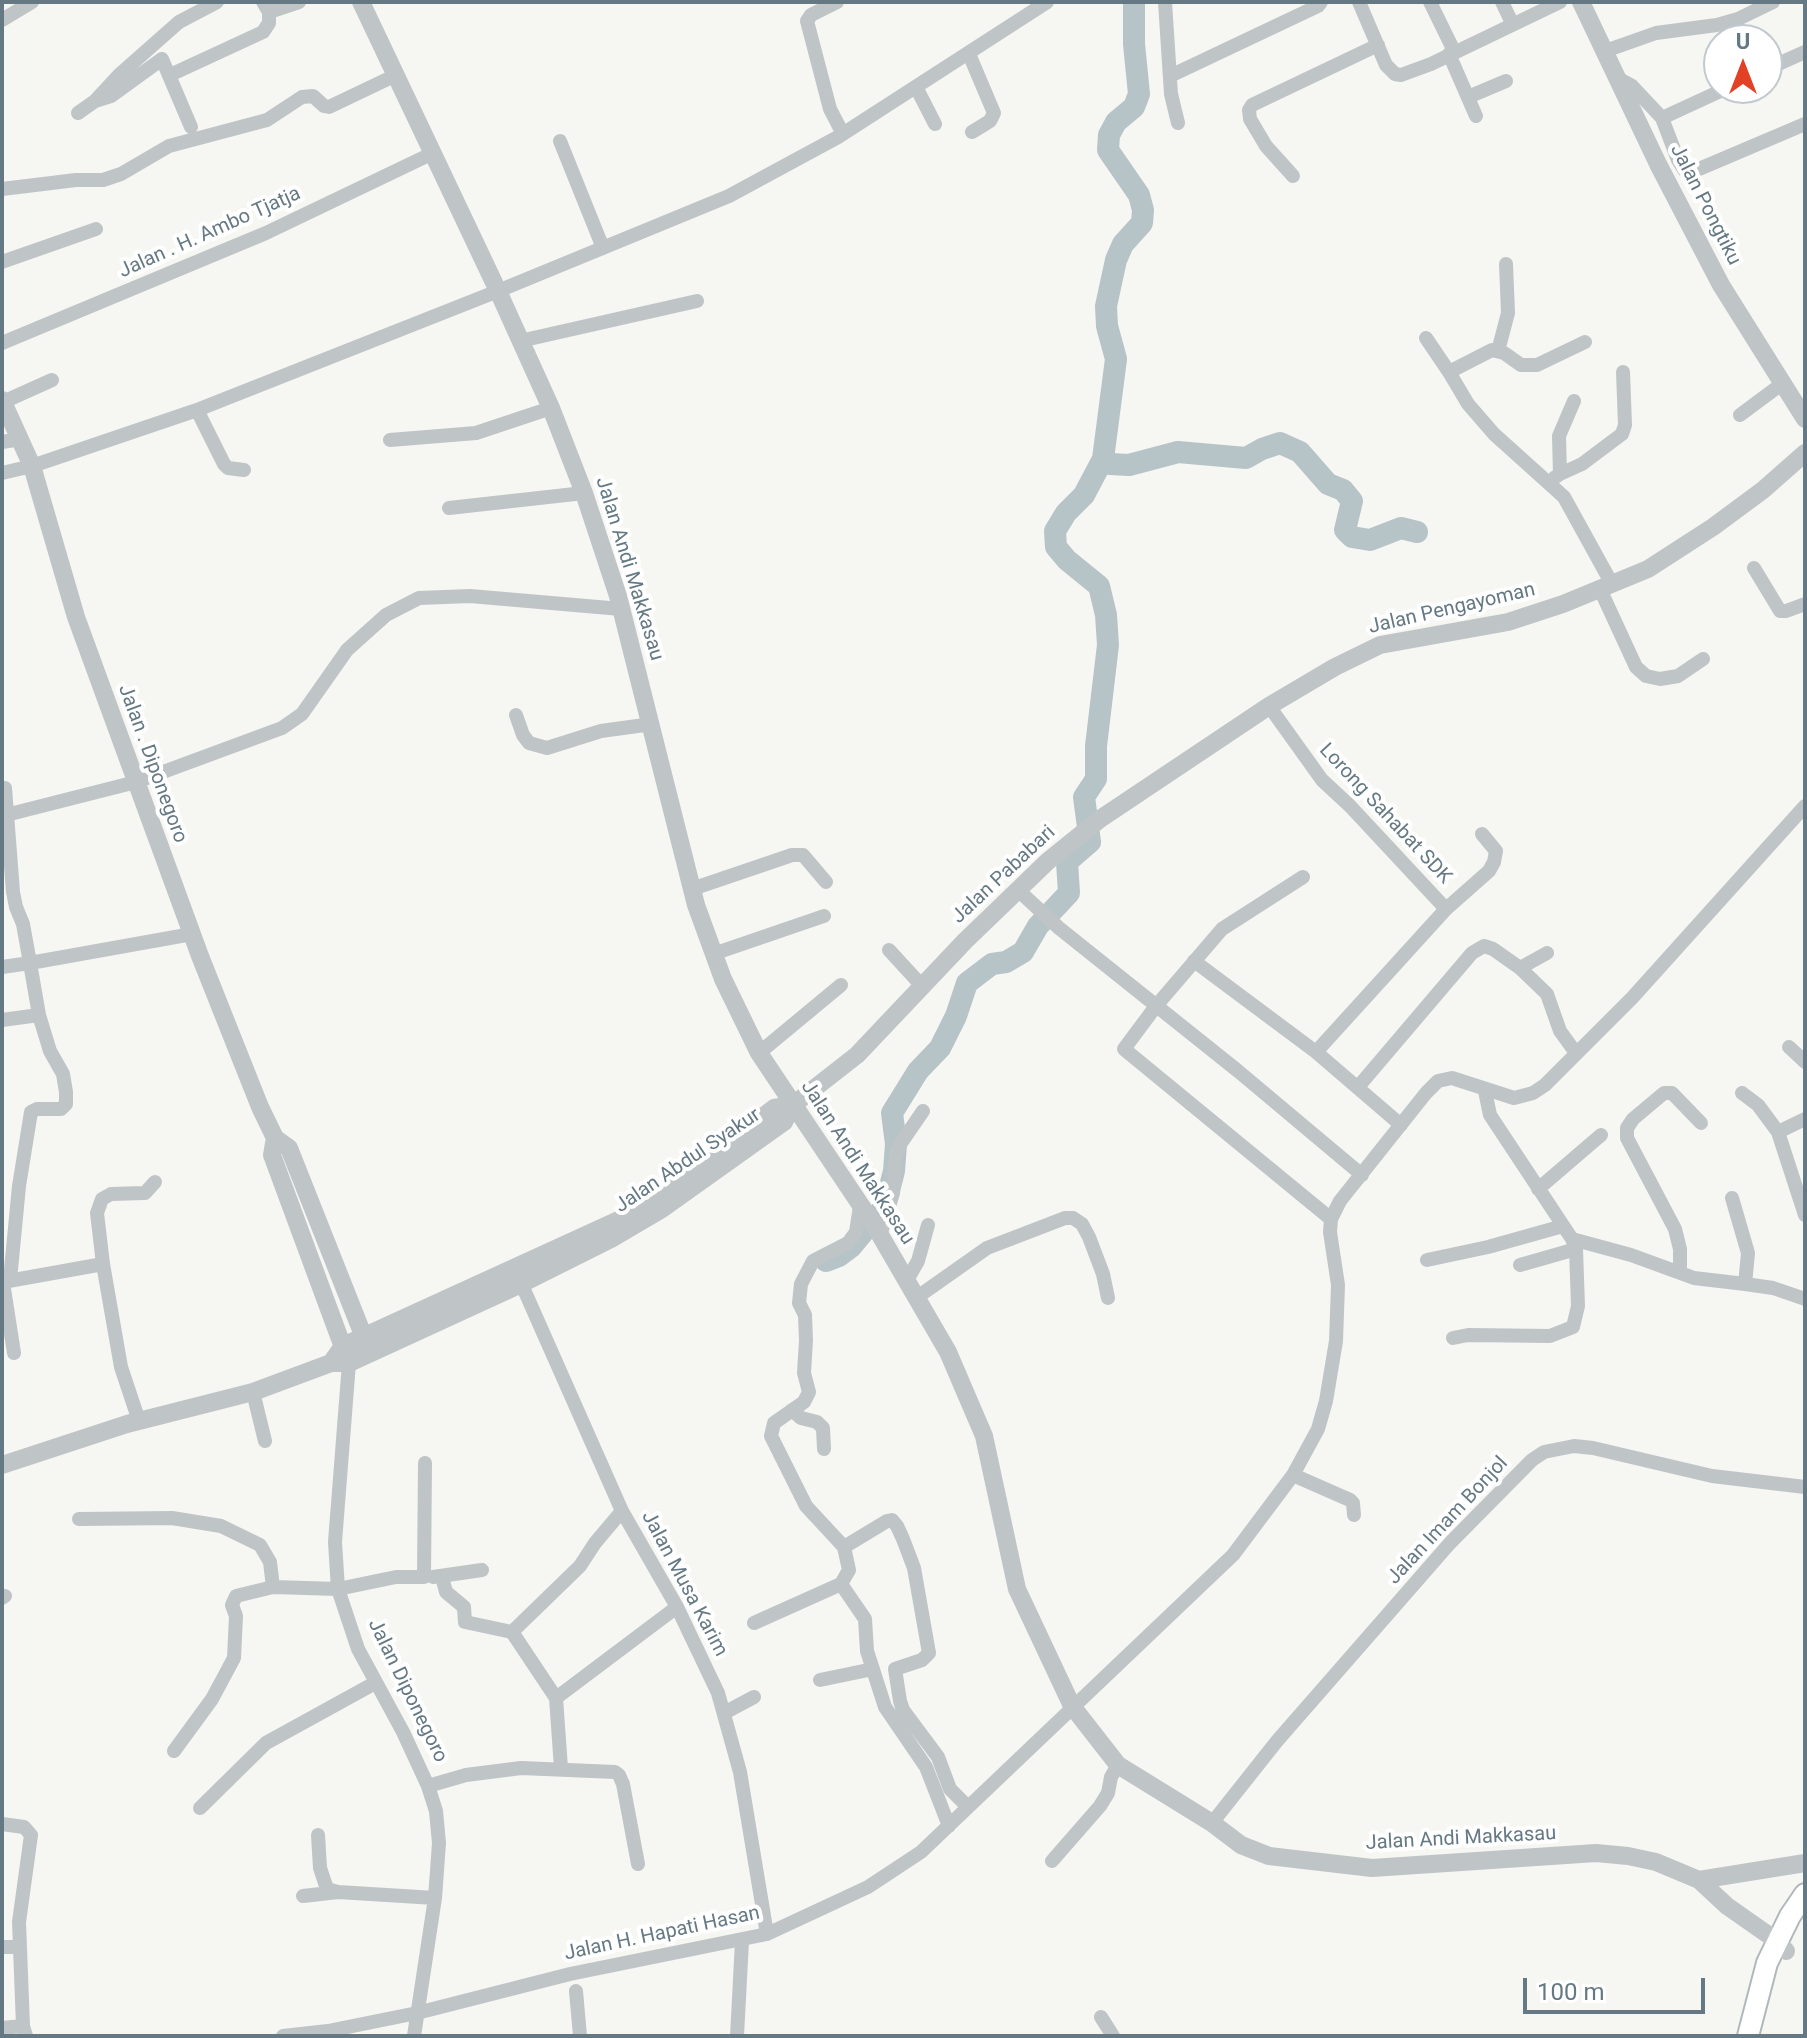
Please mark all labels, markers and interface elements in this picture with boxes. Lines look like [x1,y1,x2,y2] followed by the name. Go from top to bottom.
[1703,24,1783,104] north arrow
[1736,29,1750,54] text: U
[1664,141,1746,269] street label: Jalan Pongtiku
[115,182,305,284] street label: Jalan . H. Ambo Tjatja
[590,474,668,664] street label: Jalan Andi Makkasau
[1367,578,1537,640] street label: Jalan Pengayoman
[112,682,192,846] street label: Jalan . Diponegoro
[1314,739,1456,889] street label: Lorong Sahabat SDK
[947,821,1061,929] street label: Jalan Pababari
[795,1077,919,1249] street label: Jalan Andi Makkasau
[611,1103,765,1219] street label: Jalan Abdul Syakur
[1383,1452,1513,1590] street label: Jalan Imam Bonjol
[636,1507,732,1661] street label: Jalan Musa Karim
[362,1615,452,1767] street label: Jalan Diponegoro
[1365,1822,1557,1856] street label: Jalan Andi Makkasau
[562,1902,762,1966] street label: Jalan H. Hapati Hasan
[1527,1962,1709,2012] scale bar
[1537,1978,1604,2006] text: 100 m

